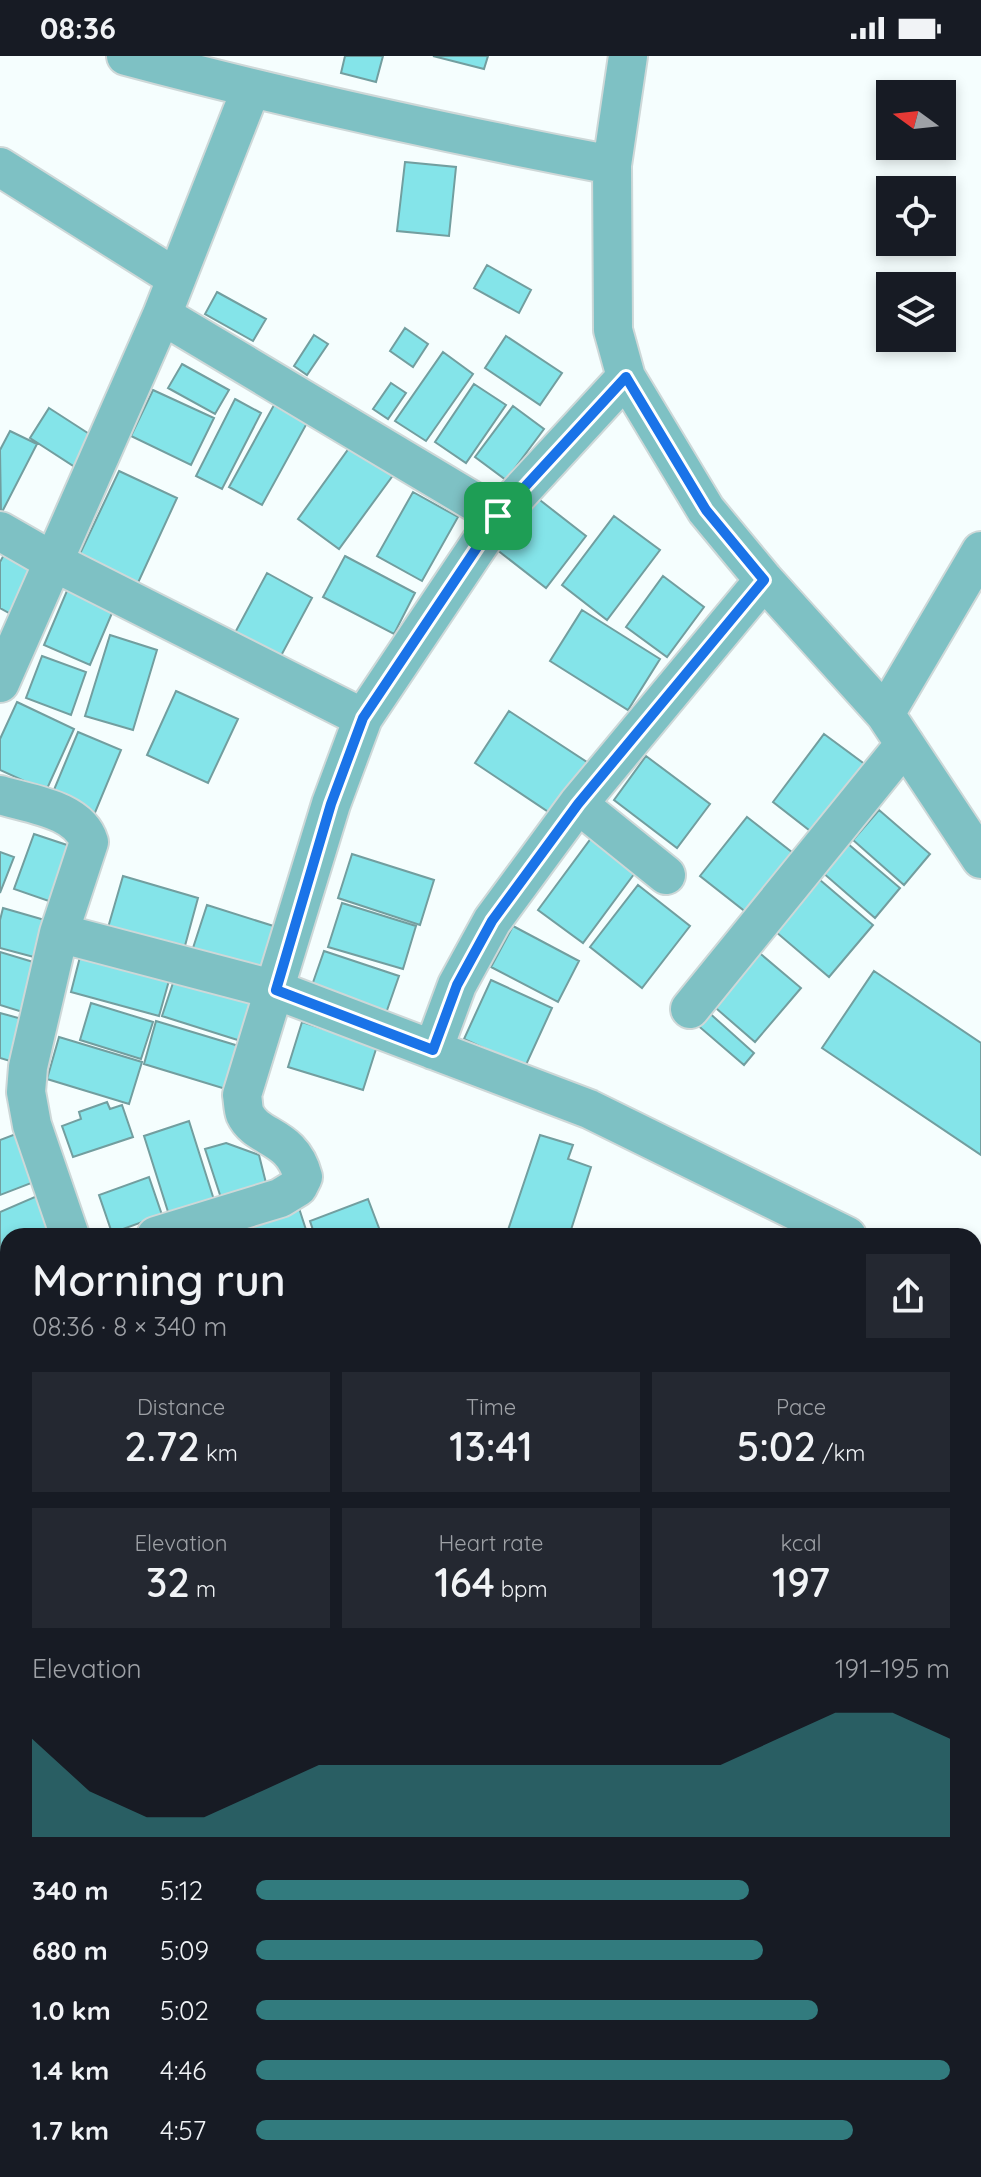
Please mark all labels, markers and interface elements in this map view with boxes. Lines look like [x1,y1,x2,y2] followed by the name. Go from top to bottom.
[40,9,116,47] text: 08:36
[876,80,956,160] north arrow
[876,80,956,352] map controls
[876,176,956,256] button: locate
[876,272,956,352] button: layers
[464,482,532,550] pin
[476,494,520,538] icon: arrive
[32,1252,286,1307] text: Morning run
[866,1254,950,1338] button: share
[32,1310,227,1343] text: 08:36 · 8 × 340 m
[137,1393,225,1421] text: Distance
[466,1393,516,1421] text: Time
[776,1393,826,1421] text: Pace
[124,1421,200,1471] text: 2.72
[449,1421,533,1471] text: 13:41
[737,1421,816,1471] text: 5:02
[200,1439,238,1467] text: km
[816,1439,865,1467] text: /km
[135,1529,227,1557] text: Elevation
[439,1529,543,1557] text: Heart rate
[780,1529,822,1557] text: kcal
[146,1557,190,1607] text: 32
[435,1557,495,1607] text: 164
[772,1557,830,1607] text: 197
[190,1575,216,1603] text: m
[495,1575,547,1603] text: bpm
[32,1652,142,1685] text: Elevation
[835,1652,950,1685] text: 191–195 m
[32,1874,108,1907] text: 340 m
[160,1874,203,1907] text: 5:12
[32,1934,108,1967] text: 680 m
[160,1934,209,1967] text: 5:09
[32,1994,111,2027] text: 1.0 km
[160,1994,209,2027] text: 5:02
[32,2054,109,2087] text: 1.4 km
[160,2054,206,2087] text: 4:46
[32,2114,109,2147] text: 1.7 km
[160,2114,206,2147] text: 4:57

